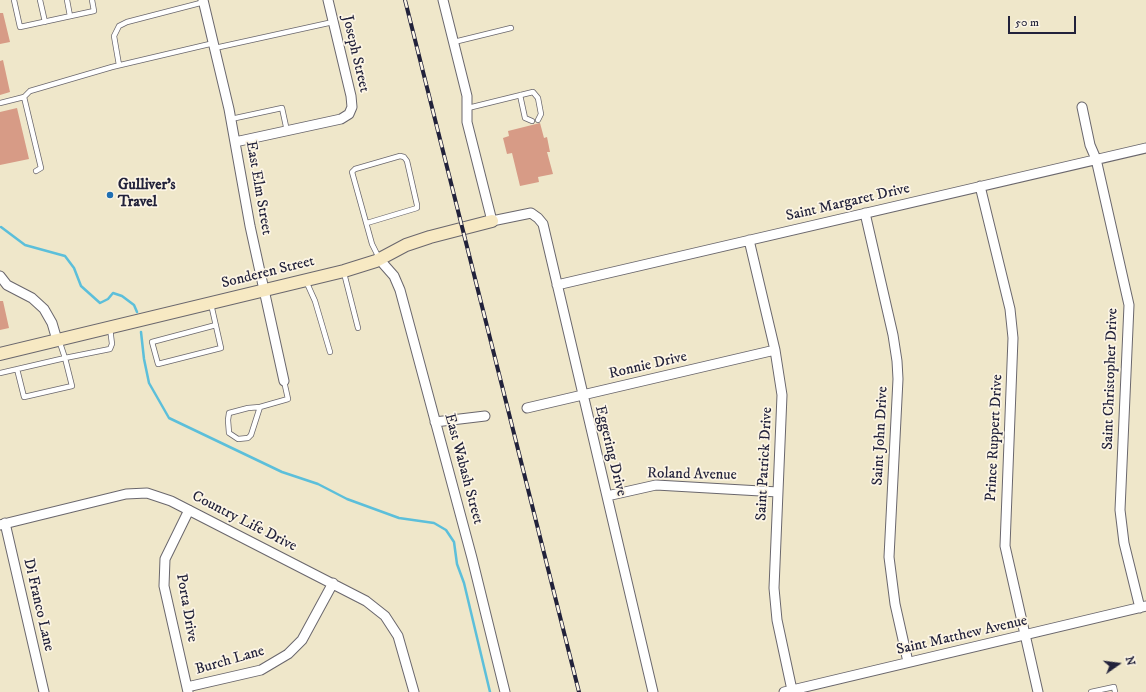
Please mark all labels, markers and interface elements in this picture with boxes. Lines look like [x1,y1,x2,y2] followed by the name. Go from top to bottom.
[1010,8,1078,34] scale bar
[337,14,373,94] street label: Joseph Street
[1015,15,1039,30] text: 50 m
[241,140,275,236] street label: East Elm Street
[118,177,176,212] place label: Gulliver's Travel
[784,180,912,226] street label: Saint Margaret Drive
[105,190,115,200] marker: Gulliver's Travel
[220,253,316,293] street label: Sonderen Street
[1100,308,1122,450] street label: Saint Christopher Drive
[607,348,689,384] street label: Ronnie Drive
[983,374,1007,502] street label: Prince Ruppert Drive
[869,386,893,486] street label: Saint John Drive
[590,404,630,498] street label: Eggering Drive
[753,407,777,521] street label: Saint Patrick Drive
[440,412,486,526] street label: East Wabash Street
[647,465,737,485] street label: Roland Avenue
[189,488,299,556] street label: Country Life Drive
[19,557,57,653] street label: Di Franco Lane
[171,572,201,644] street label: Porta Drive
[895,612,1029,660] street label: Saint Matthew Avenue
[193,643,267,679] street label: Burch Lane
[1098,644,1138,684] north arrow
[1122,655,1138,667] text: N

